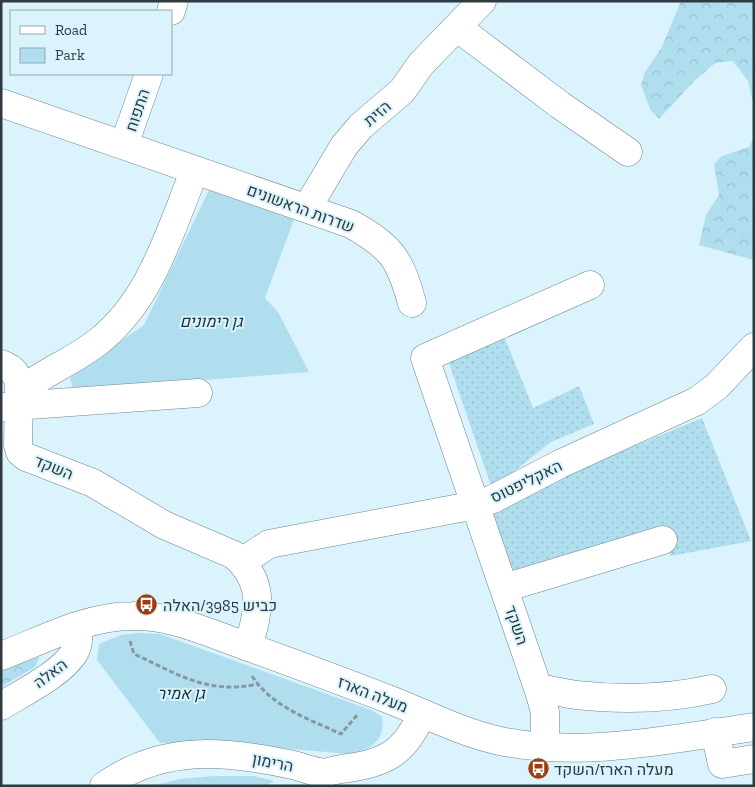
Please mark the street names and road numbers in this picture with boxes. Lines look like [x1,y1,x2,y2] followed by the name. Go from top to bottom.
[121,86,154,134] street label: התפוח
[360,96,395,130] street label: הזית
[245,180,357,237] street label: שדרות הראשונים
[32,451,76,484] street label: השקד
[487,456,565,507] street label: האקליפטוס
[501,603,532,647] street label: השקד
[30,655,71,692] street label: האלה
[335,672,411,717] street label: מעלה הארז
[251,749,295,776] street label: הרימון

